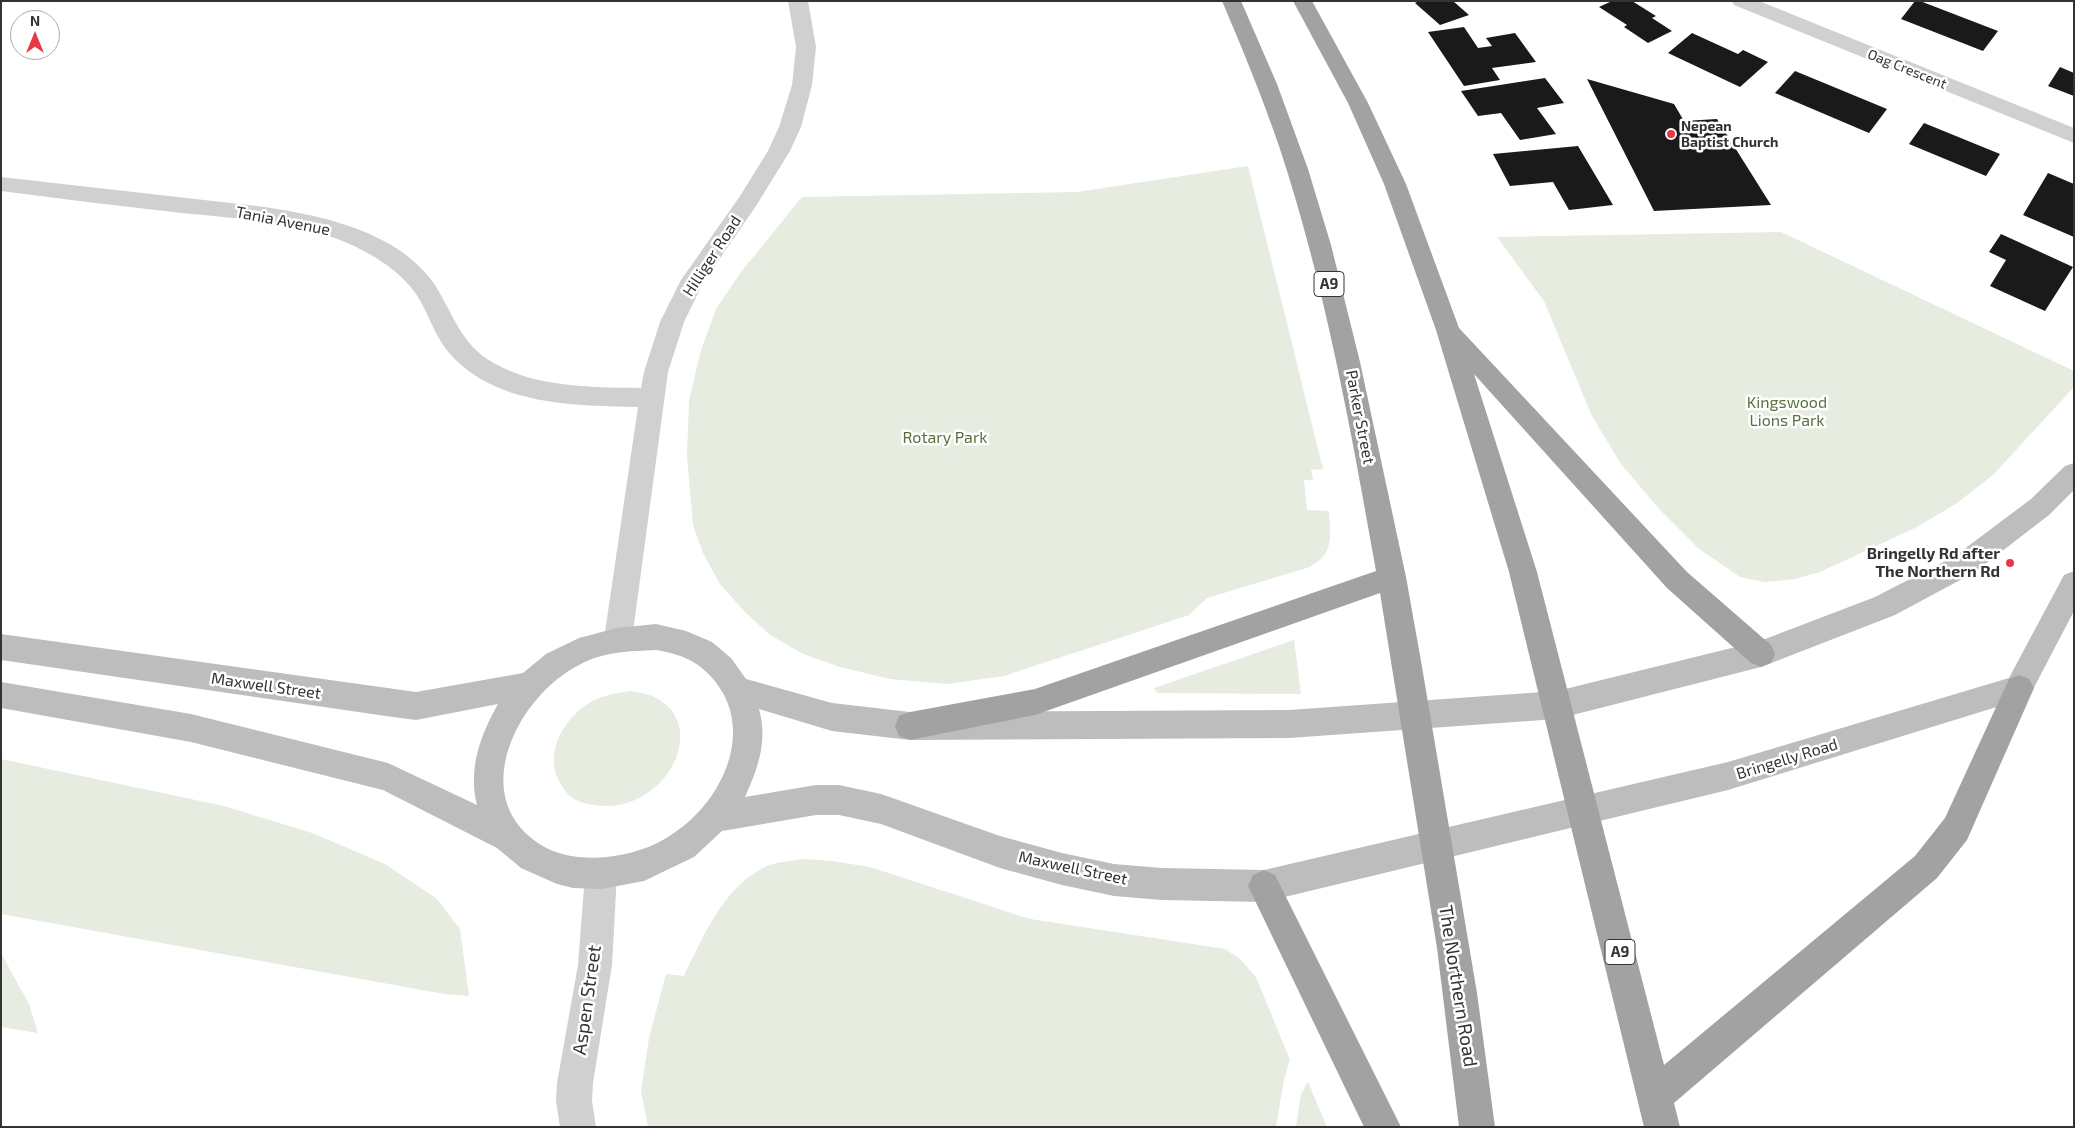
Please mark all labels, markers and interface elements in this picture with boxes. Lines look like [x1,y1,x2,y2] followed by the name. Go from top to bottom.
[10,10,60,60] north arrow
[30,12,40,29] text: N
[1865,46,1949,92] street label: Oag Crescent
[1681,118,1778,150] place label: Nepean Baptist Church
[1665,128,1677,140] marker: Nepean Baptist Church
[234,202,332,240] street label: Tania Avenue
[679,212,745,300] street label: Hilliger Road
[1314,272,1344,296] road number: A9
[1341,368,1379,466] street label: Parker Street
[1747,393,1827,431] park label: Kingswood Lions Park
[903,428,987,448] park label: Rotary Park
[1867,544,2000,582] place label: Bringelly Rd after The Northern Rd
[2004,557,2016,569] marker: Bringelly Rd after The Northern Rd
[210,669,322,703] street label: Maxwell Street
[1734,734,1840,784] street label: Bringelly Road
[1017,847,1129,889] street label: Maxwell Street
[1434,903,1482,1069] street label: The Northern Road
[1605,940,1635,964] road number: A9
[568,944,606,1056] street label: Aspen Street

